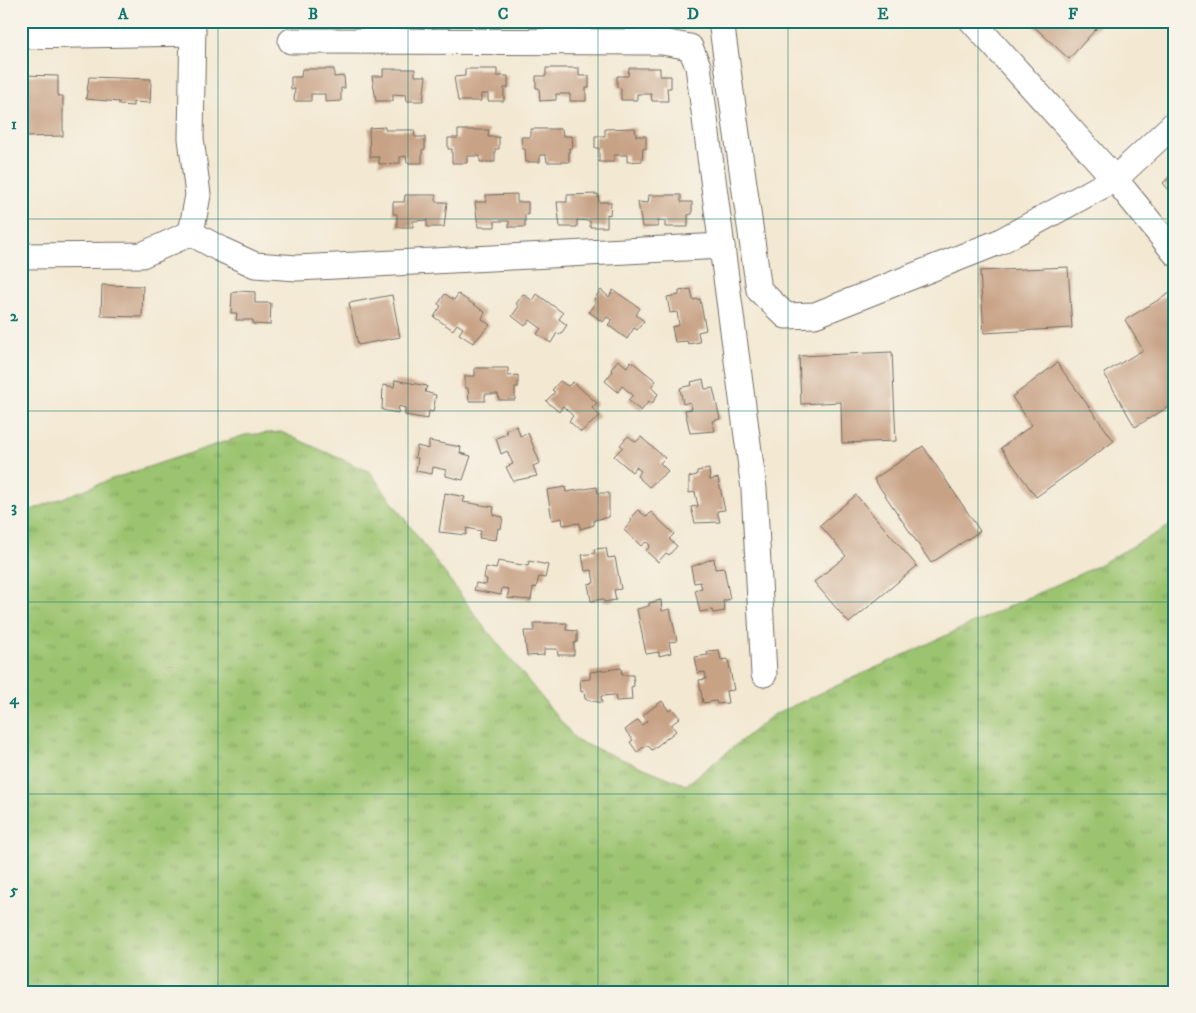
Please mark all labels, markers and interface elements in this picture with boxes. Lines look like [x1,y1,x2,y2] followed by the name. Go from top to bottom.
[117,4,129,24] text: A
[308,4,318,24] text: B
[498,4,508,24] text: C
[687,4,699,24] text: D
[877,4,889,24] text: E
[1068,4,1078,24] text: F
[11,114,17,134] text: 1
[10,306,19,326] text: 2
[11,497,17,517] text: 3
[8,689,19,709] text: 4
[9,880,18,900] text: 5

